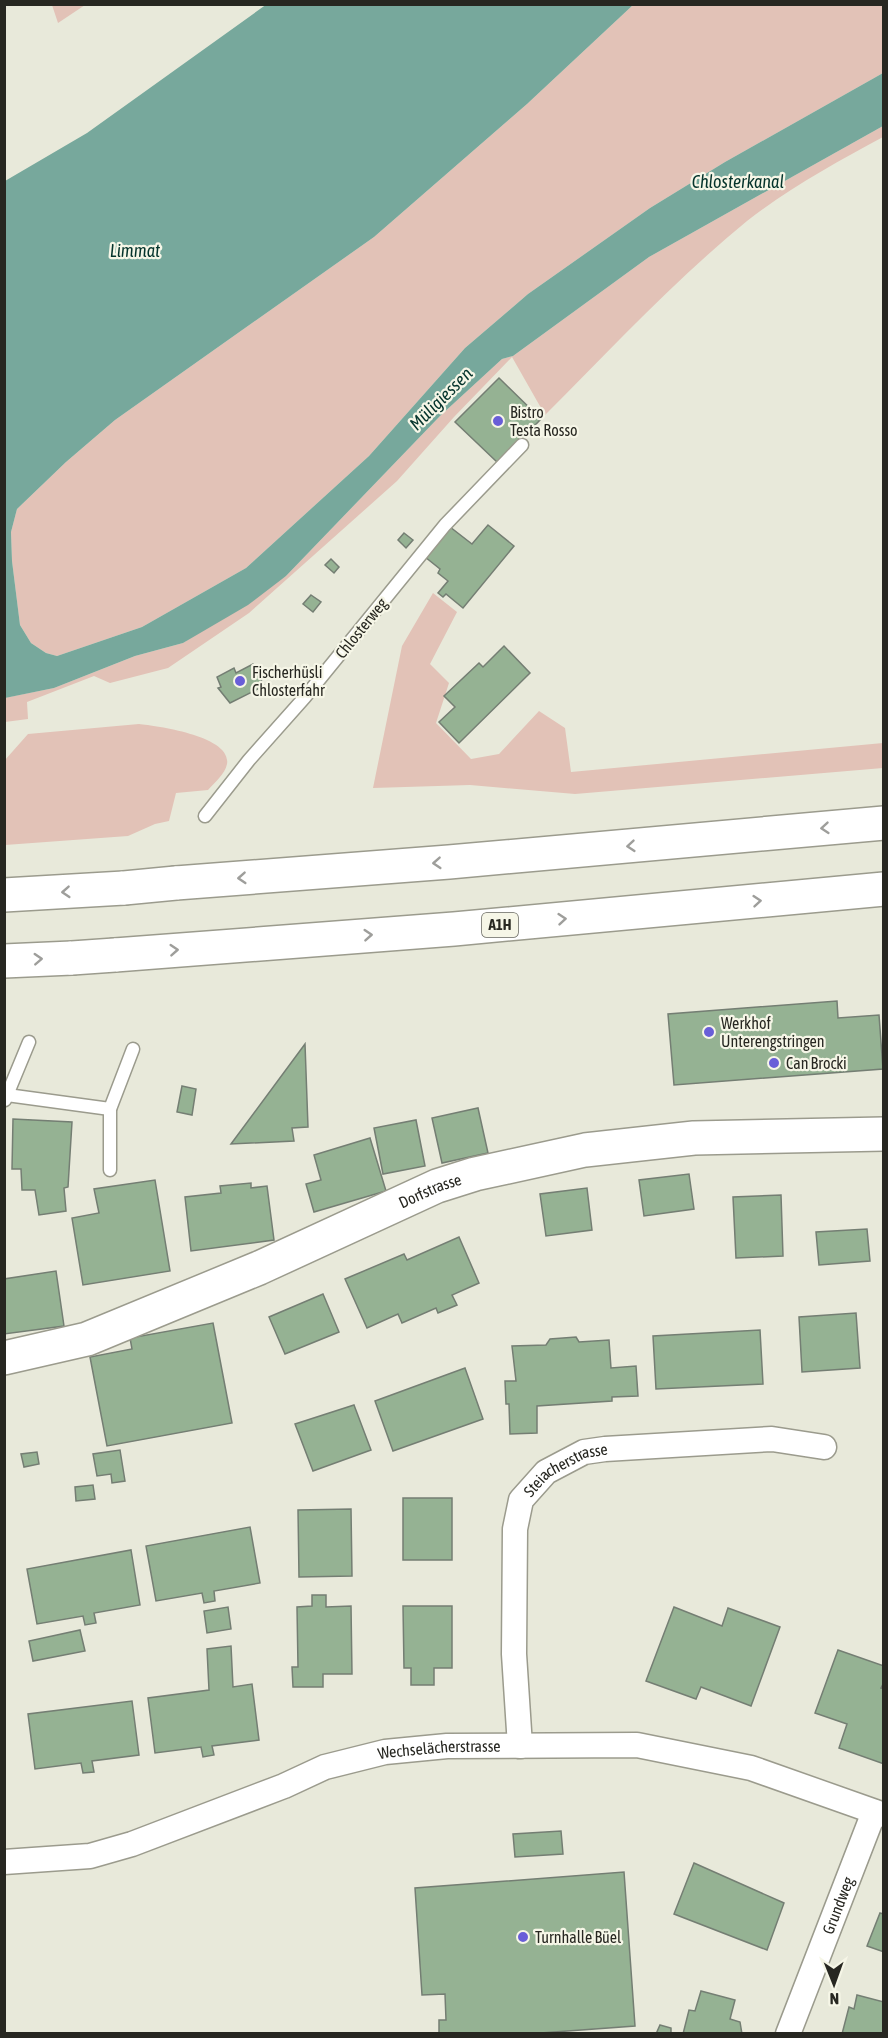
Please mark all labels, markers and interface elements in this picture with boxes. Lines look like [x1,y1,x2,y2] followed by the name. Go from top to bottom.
[692,171,784,192] water label: Chlosterkanal
[110,240,161,261] water label: Limmat
[405,363,477,434] water label: Müligiessen
[510,403,578,439] place label: Bistro Testa Rosso
[491,414,505,428] marker: Bistro Testa Rosso
[331,594,392,662] street label: Chlosterweg
[252,663,325,699] place label: Fischerhüsli Chlosterfahr
[233,674,247,688] marker: Fischerhüsli Chlosterfahr
[821,821,830,834] one-way arrow
[626,839,636,852] one-way arrow
[432,856,441,869] one-way arrow
[238,871,247,884] one-way arrow
[61,885,70,898] one-way arrow
[752,895,761,908] one-way arrow
[482,913,518,937] road number: A1H
[558,913,567,926] one-way arrow
[364,929,373,942] one-way arrow
[169,944,178,957] one-way arrow
[34,953,43,966] one-way arrow
[721,1014,825,1051] place label: Werkhof Unterengstringen
[702,1025,716,1039] marker: Werkhof Unterengstringen
[786,1054,847,1072] place label: Can Brocki
[767,1056,781,1070] marker: Can Brocki
[396,1170,463,1211] street label: Dorfstrasse
[520,1440,609,1500] street label: Steiacherstrasse
[376,1737,501,1762] street label: Wechselächerstrasse
[819,1874,858,1936] street label: Grundweg
[535,1928,622,1946] place label: Turnhalle Büel
[516,1930,530,1944] marker: Turnhalle Büel
[804,1954,864,2014] north arrow
[829,1990,839,2008] text: N

